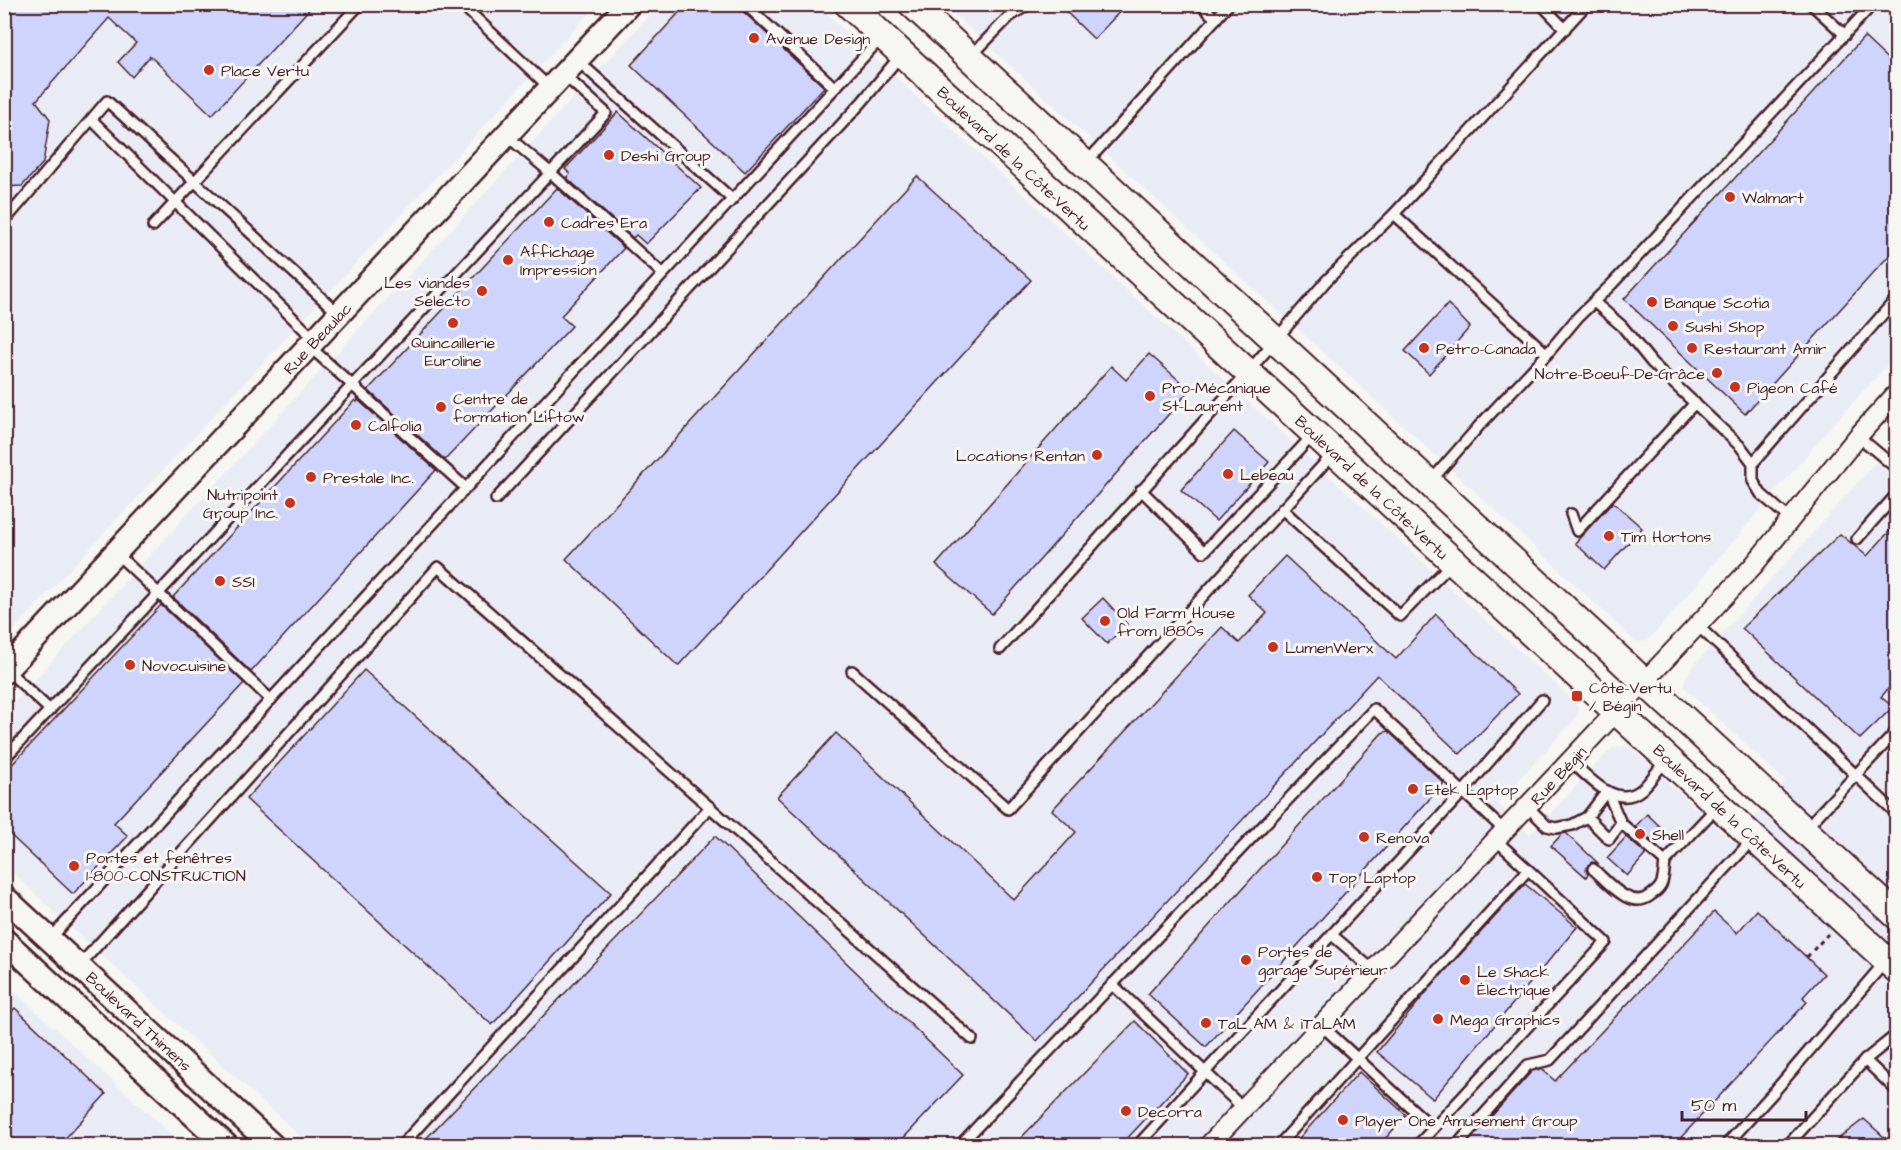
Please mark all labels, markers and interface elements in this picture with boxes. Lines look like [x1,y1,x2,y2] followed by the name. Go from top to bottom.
[766,28,870,51] place label: Avenue Design
[747,31,761,45] marker: Avenue Design
[221,60,309,82] place label: Place Vertu
[202,63,216,77] marker: Place Vertu
[932,82,1095,236] street label: Boulevard de la Côte-Vertu
[621,145,711,167] place label: Deshi Group
[602,148,616,162] marker: Deshi Group
[1742,187,1804,209] place label: Walmart
[1723,190,1737,204] marker: Walmart
[561,212,647,234] place label: Cadres Era
[542,215,556,229] marker: Cadres Era
[520,241,597,281] place label: Affichage Impression
[501,253,515,267] marker: Affichage Impression
[384,272,470,312] place label: Les viandes Selecto
[475,284,489,298] marker: Les viandes Selecto
[1664,292,1769,314] place label: Banque Scotia
[1645,295,1659,309] marker: Banque Scotia
[278,298,357,380] street label: Rue Beaulac
[446,316,460,330] marker: Quincaillerie Euroline
[1685,316,1764,338] place label: Sushi Shop
[1666,319,1680,333] marker: Sushi Shop
[411,332,495,372] place label: Quincaillerie Euroline
[1436,338,1536,360] place label: Petro-Canada
[1704,338,1827,360] place label: Restaurant Amir
[1417,341,1431,355] marker: Petro-Canada
[1685,341,1699,355] marker: Restaurant Amir
[1535,363,1705,385] place label: Notre-Boeuf-De-Grâce
[1710,366,1724,380] marker: Notre-Boeuf-De-Grâce
[1162,377,1271,417] place label: Pro-Mécanique St-Laurent
[1747,377,1838,400] place label: Pigeon Café
[1728,380,1742,394] marker: Pigeon Café
[453,388,585,428] place label: Centre de formation Liftow
[1143,389,1157,403] marker: Pro-Mécanique St-Laurent
[434,400,448,414] marker: Centre de formation Liftow
[1290,411,1453,565] street label: Boulevard de la Côte-Vertu
[368,415,422,437] place label: Calfolia
[349,418,363,432] marker: Calfolia
[956,445,1085,467] place label: Locations Rentan
[1090,448,1104,462] marker: Locations Rentan
[1240,464,1294,486] place label: Lebeau
[323,467,414,489] place label: Prestale Inc.
[1221,467,1235,481] marker: Lebeau
[304,470,318,484] marker: Prestale Inc.
[203,484,279,524] place label: Nutripoint Group Inc.
[283,496,297,510] marker: Nutripoint Group Inc.
[1621,526,1711,548] place label: Tim Hortons
[1602,529,1616,543] marker: Tim Hortons
[232,571,255,593] place label: SSI
[213,574,227,588] marker: SSI
[1117,602,1236,642] place label: Old Farm House from 1880s
[1098,614,1112,628] marker: Old Farm House from 1880s
[1285,637,1374,659] place label: LumenWerx
[1266,640,1280,654] marker: LumenWerx
[142,655,226,677] place label: Novocuisine
[123,658,137,672] marker: Novocuisine
[1589,677,1672,718] place label: Côte-Vertu / Bégin
[1570,689,1584,703] marker: Côte-Vertu / Bégin
[1648,740,1811,894] street label: Boulevard de la Côte-Vertu
[1526,741,1593,811] street label: Rue Bégin
[1425,779,1518,801] place label: Etek Laptop
[1406,782,1420,796] marker: Etek Laptop
[1652,824,1684,846] place label: Shell
[1376,827,1430,849] place label: Renova
[1633,827,1647,841] marker: Shell
[1357,830,1371,844] marker: Renova
[86,847,246,887] place label: Portes et fenêtres 1-800-CONSTRUCTION
[67,859,81,873] marker: Portes et fenêtres 1-800-CONSTRUCTION
[1329,867,1416,889] place label: Top Laptop
[1310,870,1324,884] marker: Top Laptop
[1258,941,1388,982] place label: Portes de garage Supérieur
[1239,953,1253,967] marker: Portes de garage Supérieur
[1477,961,1551,1001] place label: Le Shack Électrique
[81,967,196,1076] street label: Boulevard Thimens
[1458,973,1472,987] marker: Le Shack Électrique
[1450,1009,1560,1032] place label: Mega Graphics
[1431,1012,1445,1026] marker: Mega Graphics
[1218,1013,1356,1035] place label: TaL AM & iTaLAM
[1199,1016,1213,1030] marker: TaL AM & iTaLAM
[1682,1084,1806,1122] scale bar
[1691,1093,1736,1118] text: 50 m
[1138,1101,1202,1123] place label: Decorra
[1119,1104,1133,1118] marker: Decorra
[1355,1110,1578,1133] place label: Player One Amusement Group
[1336,1113,1350,1127] marker: Player One Amusement Group

